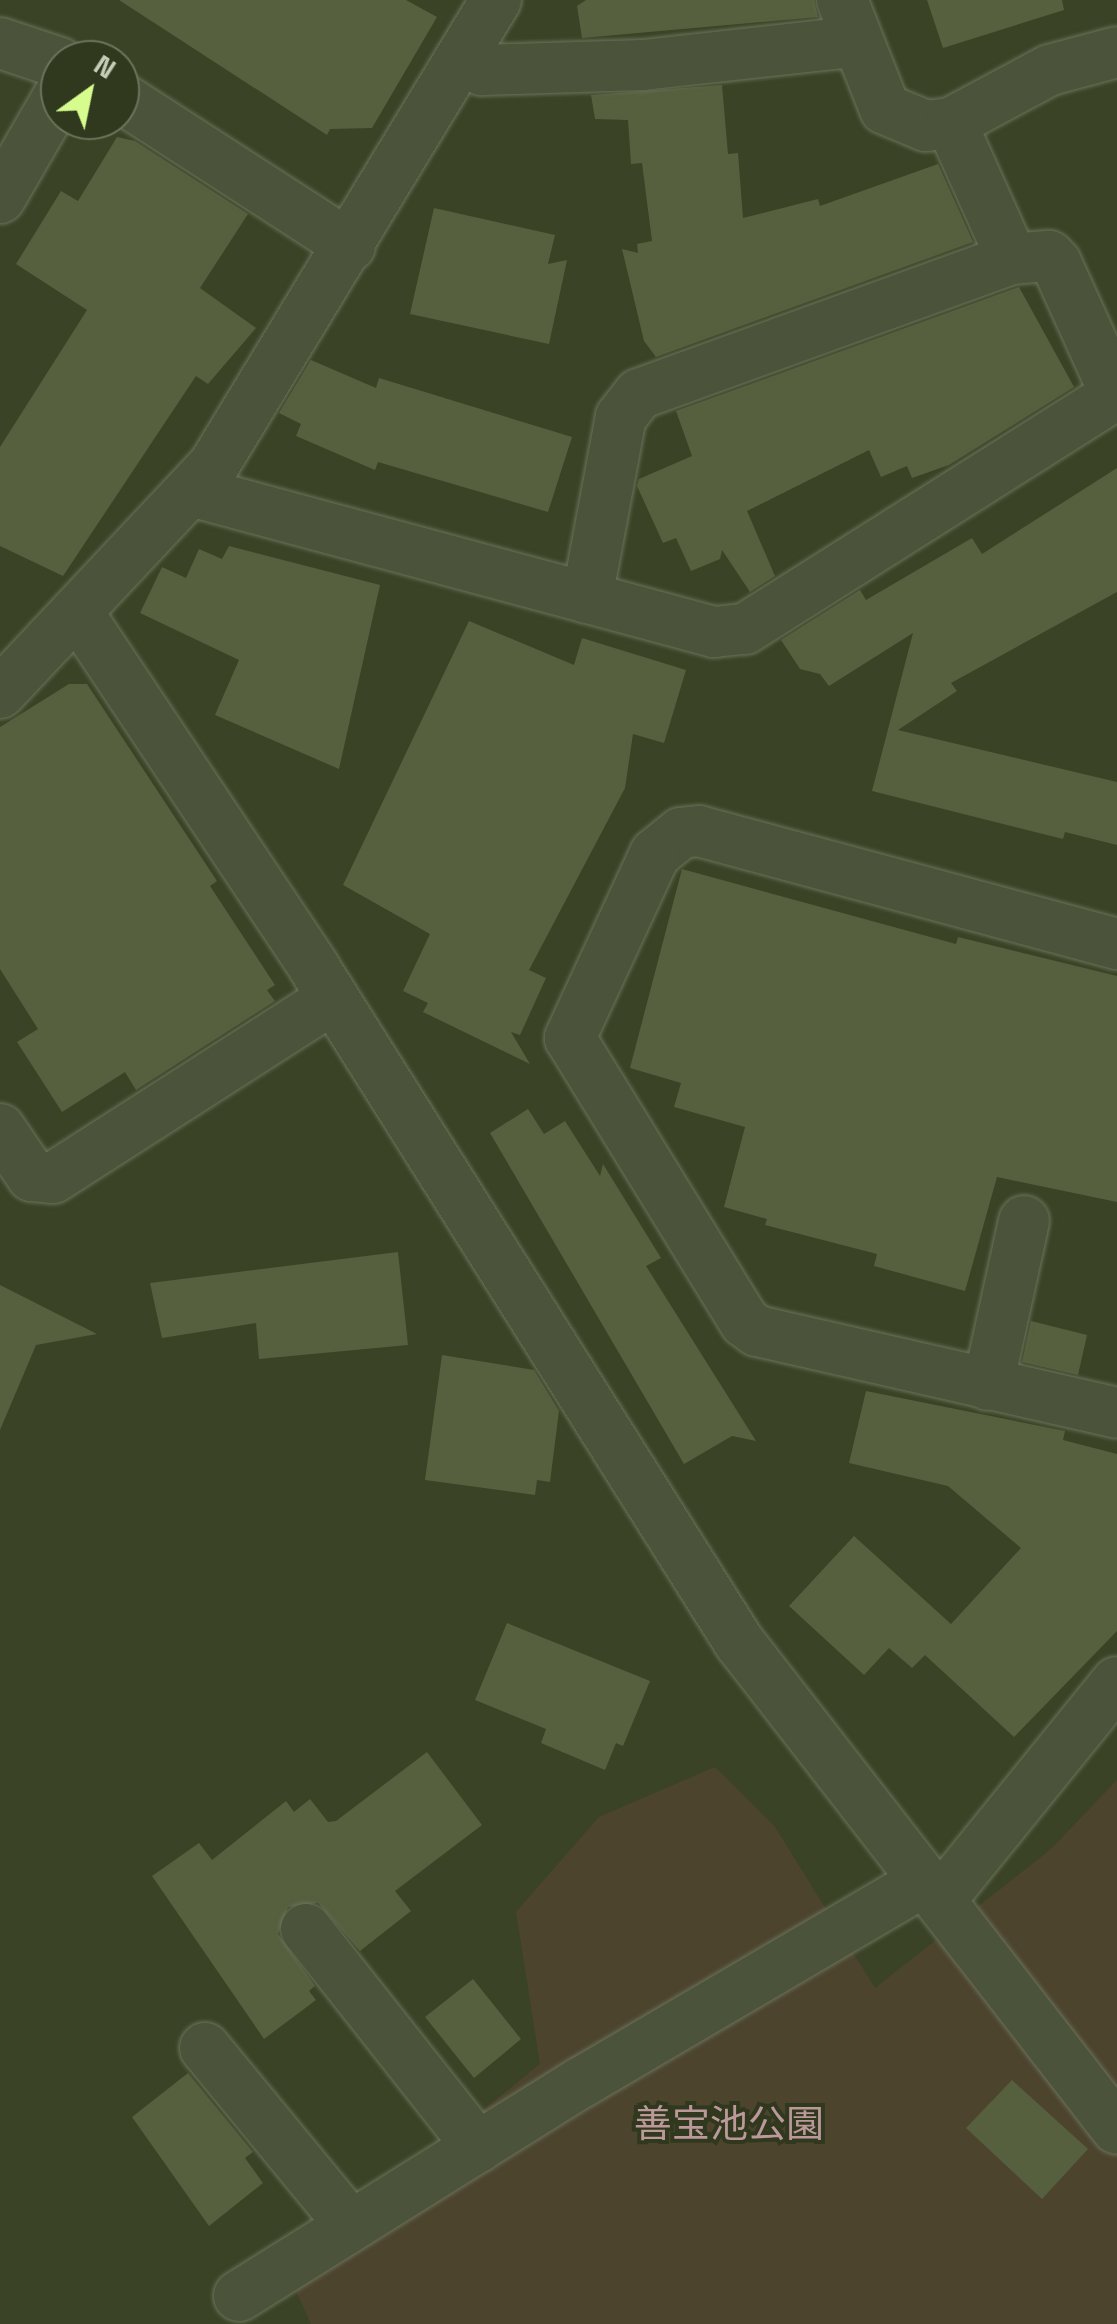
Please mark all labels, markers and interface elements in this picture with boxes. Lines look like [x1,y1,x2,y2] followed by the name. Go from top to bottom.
[40,40,140,140] north arrow
[88,46,123,87] text: N
[634,2102,824,2148] park label: 善宝池公園

